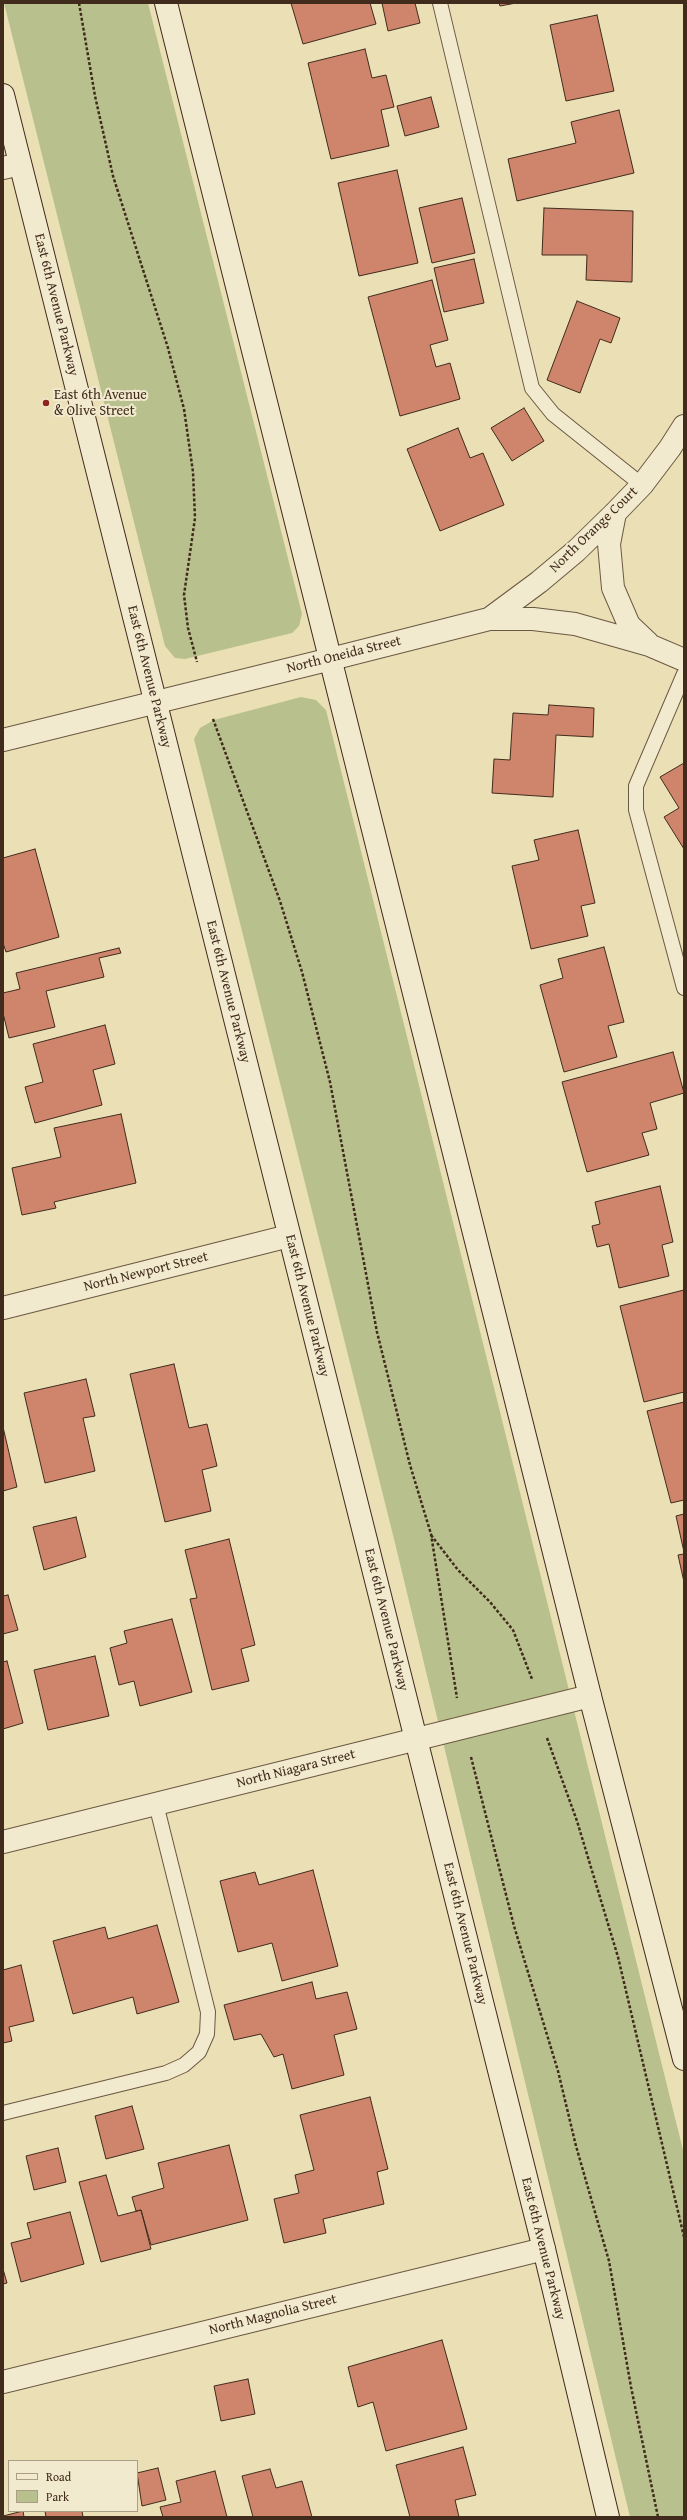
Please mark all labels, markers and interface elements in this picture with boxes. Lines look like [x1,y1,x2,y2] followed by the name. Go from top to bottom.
[30,232,82,378] street label: East 6th Avenue Parkway
[54,387,147,420] place label: East 6th Avenue & Olive Street
[41,398,51,408] marker: East 6th Avenue & Olive Street
[546,484,642,576] street label: North Orange Court
[123,604,175,750] street label: East 6th Avenue Parkway
[285,633,403,677] street label: North Oneida Street
[202,919,254,1065] street label: East 6th Avenue Parkway
[281,1233,333,1379] street label: East 6th Avenue Parkway
[82,1248,210,1296] street label: North Newport Street
[360,1547,412,1693] street label: East 6th Avenue Parkway
[235,1746,357,1792] street label: North Niagara Street
[439,1861,491,2007] street label: East 6th Avenue Parkway
[517,2176,569,2322] street label: East 6th Avenue Parkway
[207,2291,339,2339] street label: North Magnolia Street
[8,2460,138,2512] legend
[46,2468,71,2485] text: Road
[46,2488,69,2505] text: Park

